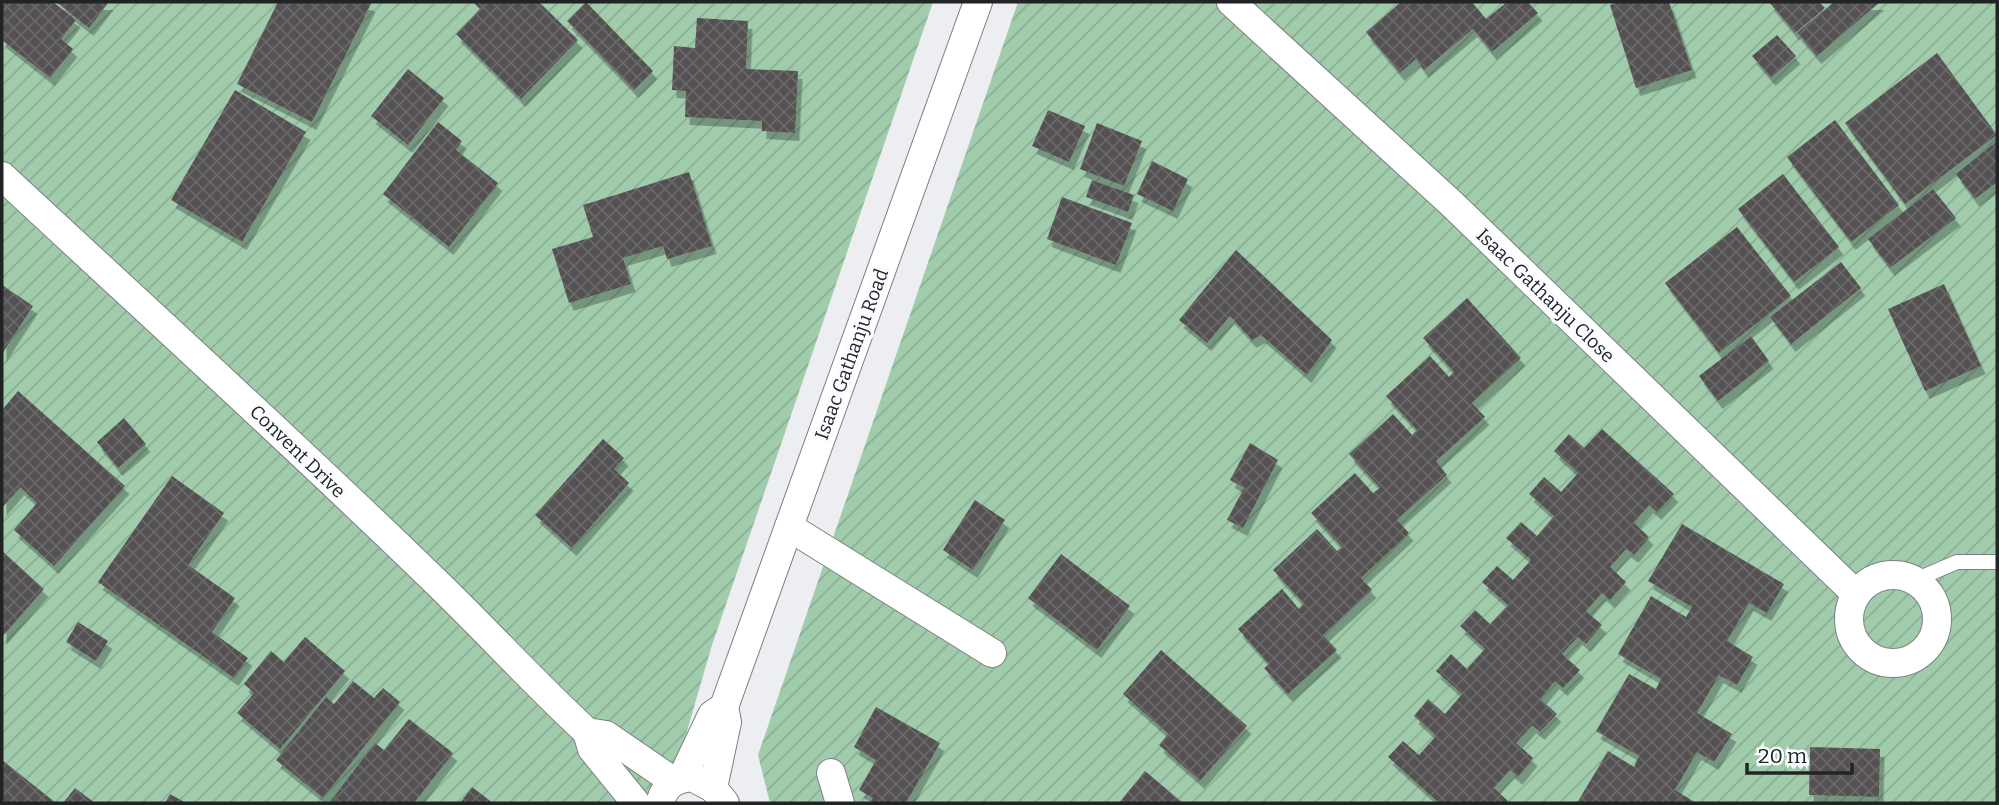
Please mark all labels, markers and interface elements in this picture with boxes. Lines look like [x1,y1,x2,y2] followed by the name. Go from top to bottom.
[1472,223,1620,367] street label: Isaac Gathanju Close
[810,266,893,443] street label: Isaac Gathanju Road
[245,400,350,503] street label: Convent Drive
[1747,732,1852,776] scale bar
[1758,743,1807,769] text: 20 m

